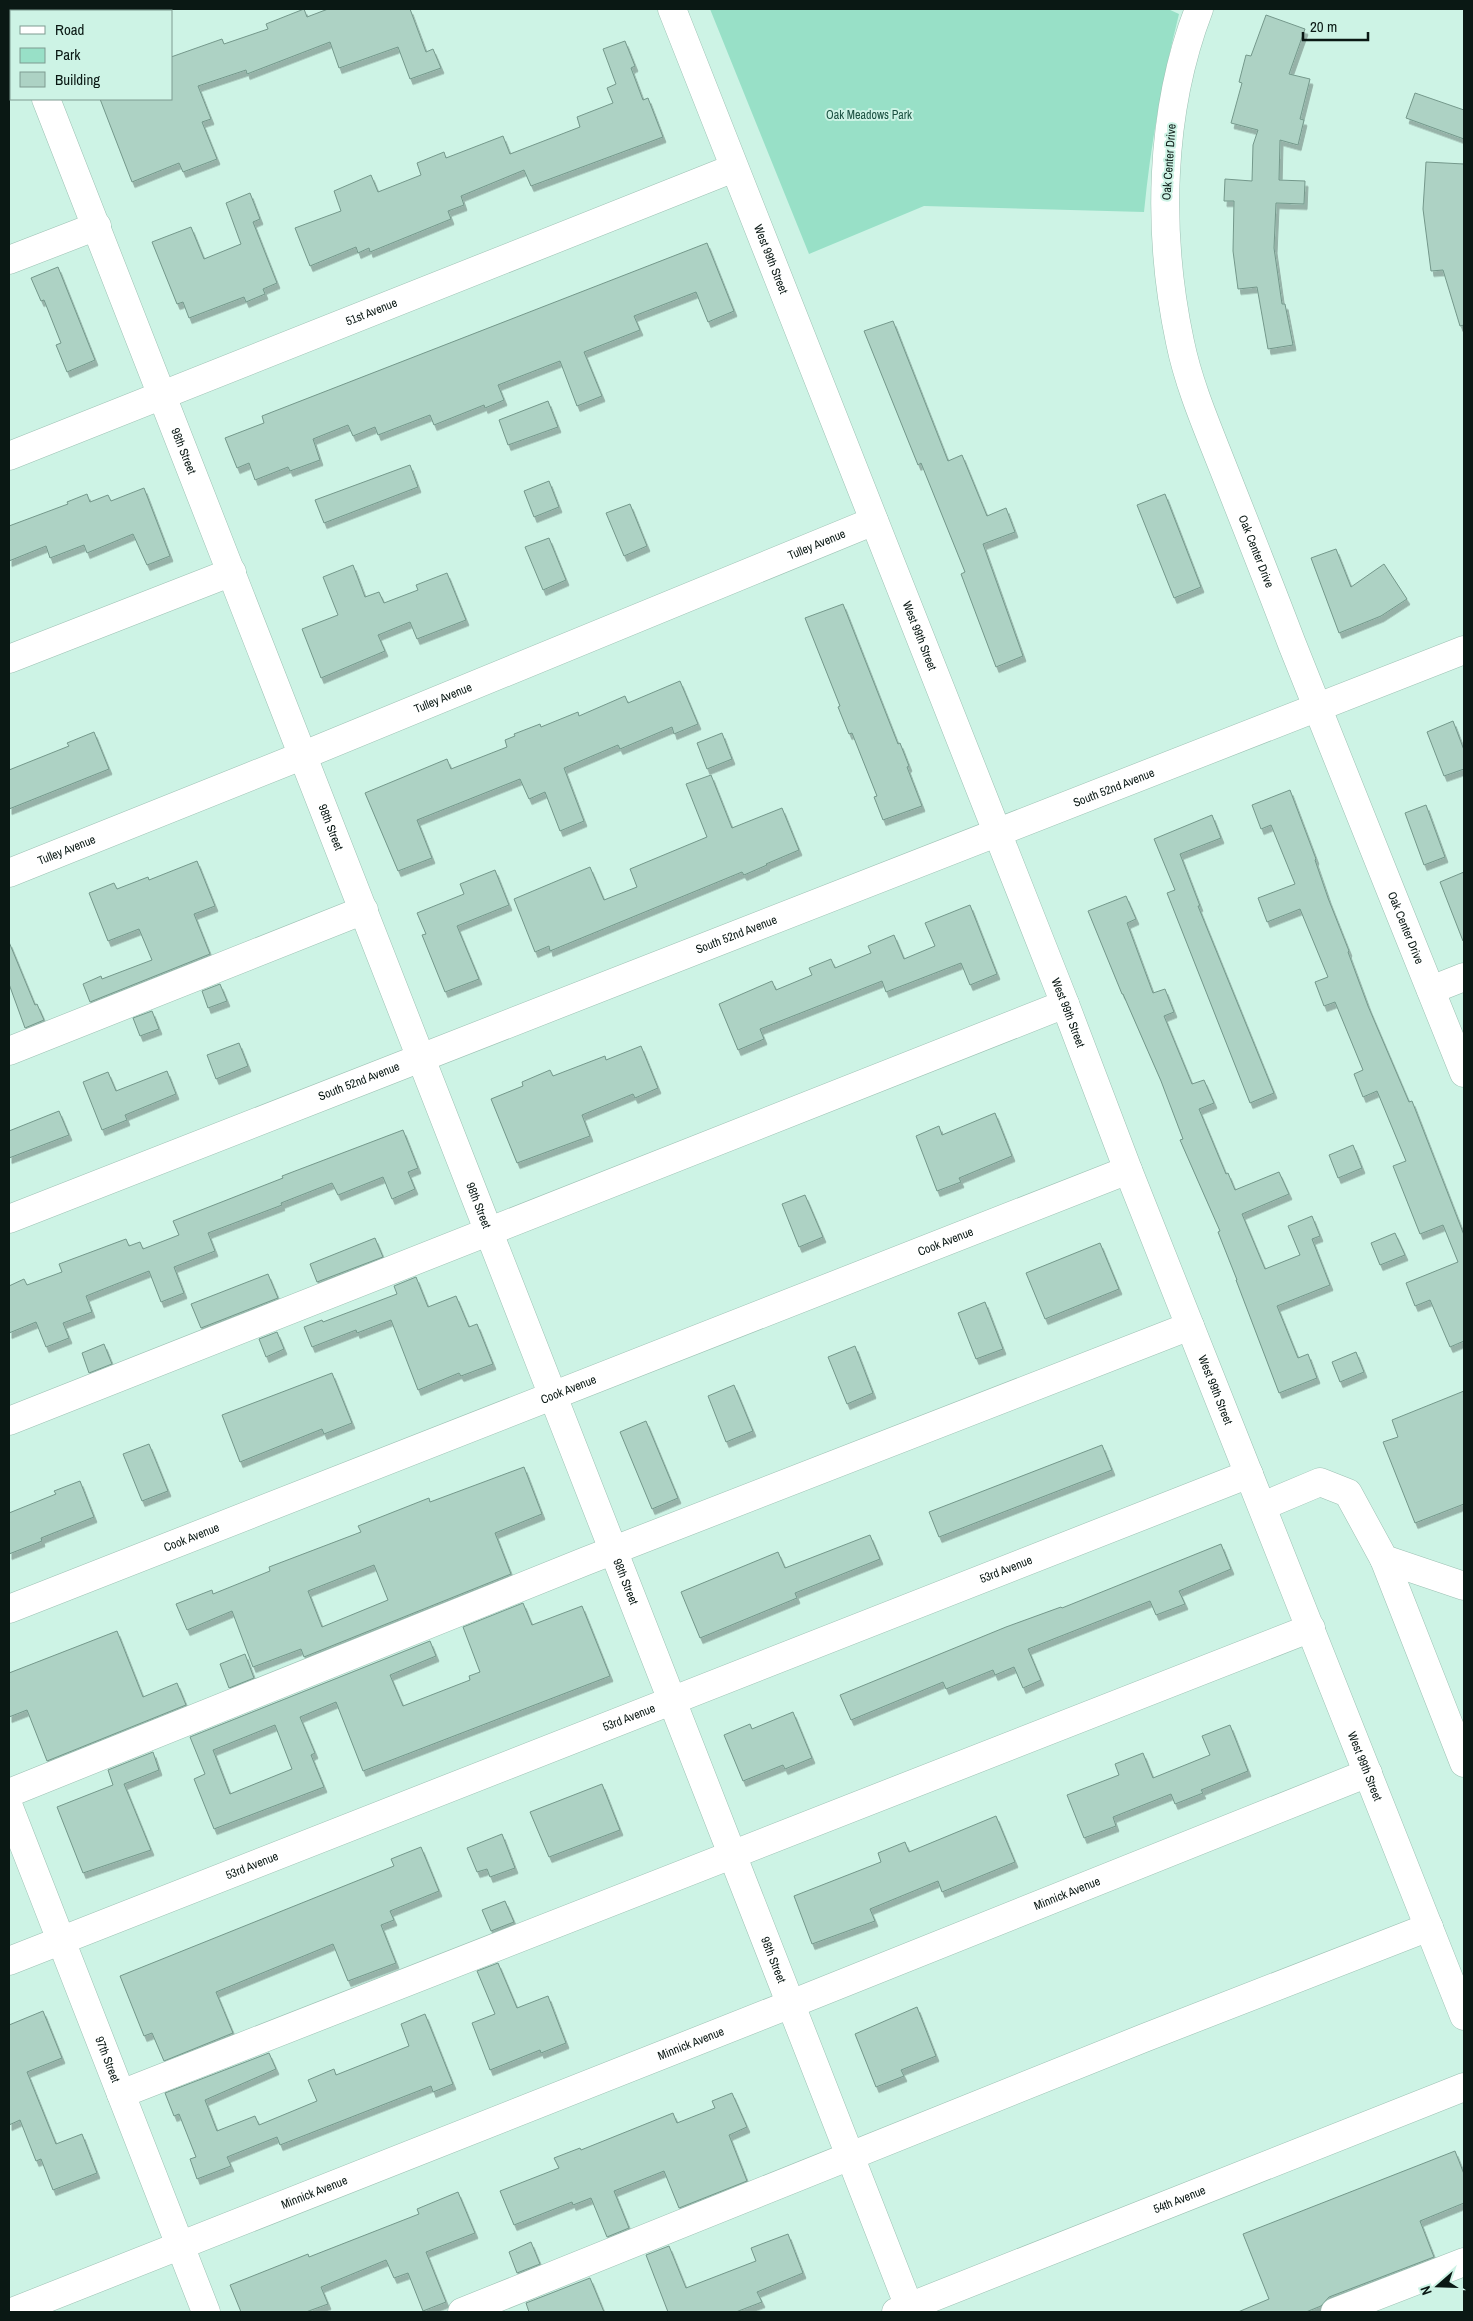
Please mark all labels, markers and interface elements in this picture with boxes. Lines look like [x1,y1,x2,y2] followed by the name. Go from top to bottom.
[10,10,172,100] legend
[1303,10,1368,42] scale bar
[1310,16,1337,37] text: 20 m
[55,19,84,40] text: Road
[55,44,81,65] text: Park
[55,69,100,90] text: Building
[826,107,912,123] park label: Oak Meadows Park
[1158,123,1180,201] street label: Oak Center Drive
[750,222,792,296] street label: West 99th Street
[343,295,400,329] street label: 51st Avenue
[167,426,200,477] street label: 98th Street
[1235,513,1278,590] street label: Oak Center Drive
[786,526,848,563] street label: Tulley Avenue
[899,599,941,673] street label: West 99th Street
[412,679,474,717] street label: Tulley Avenue
[1071,765,1157,811] street label: South 52nd Avenue
[314,802,347,853] street label: 98th Street
[35,831,98,869] street label: Tulley Avenue
[1384,889,1427,966] street label: Oak Center Drive
[693,912,779,958] street label: South 52nd Avenue
[1047,976,1089,1050] street label: West 99th Street
[316,1058,402,1104] street label: South 52nd Avenue
[462,1180,495,1231] street label: 98th Street
[915,1223,976,1260] street label: Cook Avenue
[1194,1353,1236,1427] street label: West 99th Street
[538,1371,599,1408] street label: Cook Avenue
[161,1519,222,1556] street label: Cook Avenue
[977,1552,1034,1587] street label: 53rd Avenue
[609,1556,642,1607] street label: 98th Street
[600,1700,658,1735] street label: 53rd Avenue
[1344,1729,1386,1804] street label: West 99th Street
[223,1848,281,1883] street label: 53rd Avenue
[1032,1873,1102,1914] street label: Minnick Avenue
[757,1934,790,1986] street label: 98th Street
[655,2023,726,2064] street label: Minnick Avenue
[91,2034,124,2085] street label: 97th Street
[279,2172,350,2213] street label: Minnick Avenue
[1151,2182,1208,2217] street label: 54th Avenue
[1413,2261,1463,2311] north arrow
[1416,2283,1436,2297] text: N

